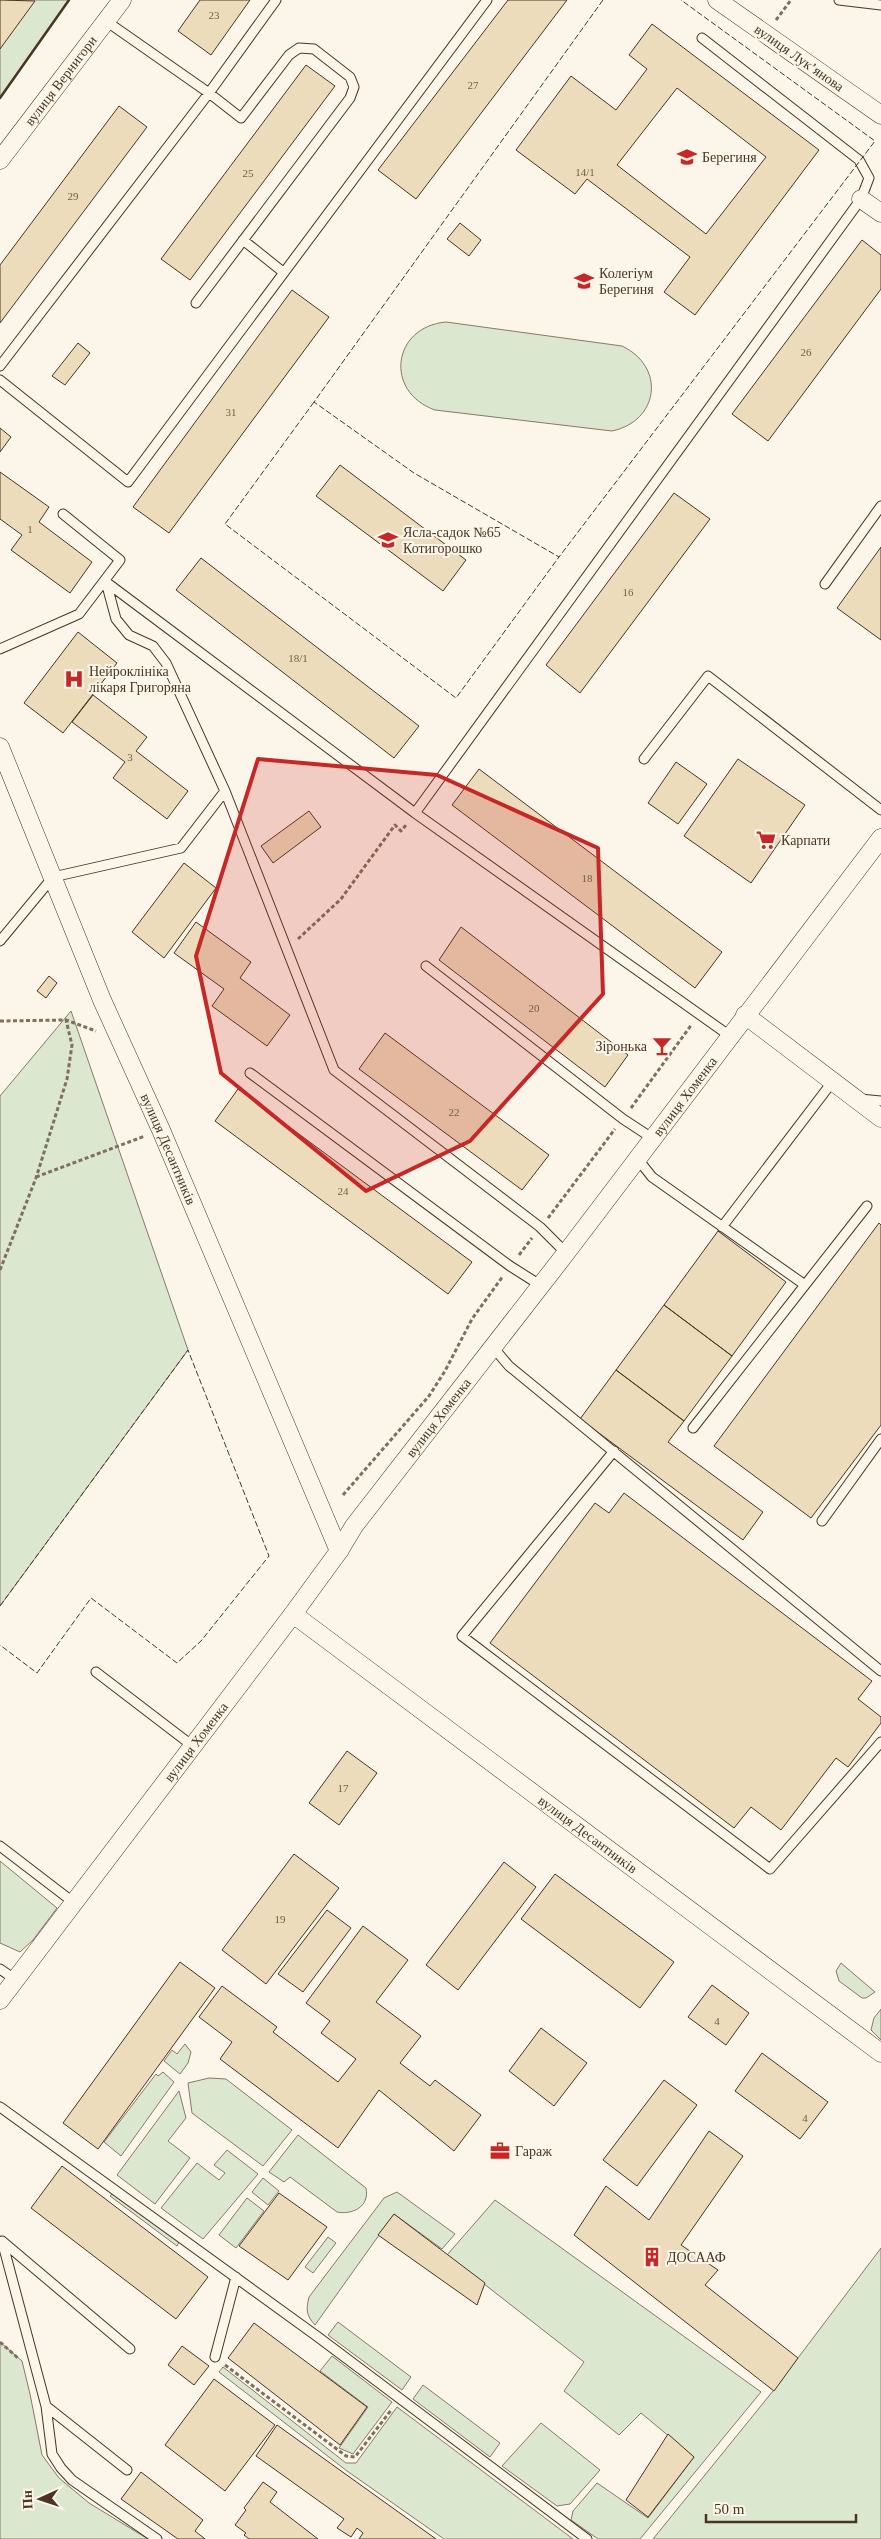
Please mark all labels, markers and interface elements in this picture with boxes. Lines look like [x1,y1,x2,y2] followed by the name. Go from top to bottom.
[209,9,220,21] house number: 23
[751,22,847,95] street label: вулиця Лукʼянова
[22,32,100,128] street label: вулиця Вернигори
[468,79,479,91] house number: 27
[676,146,698,168] school or university icon: Берегиня
[702,150,757,165] place label: Берегиня
[575,166,595,178] house number: 14/1
[243,167,254,179] house number: 25
[68,190,79,202] house number: 29
[599,266,654,297] place label: Колегіум Берегиня
[573,270,595,292] school or university icon: Колегіум Берегиня
[801,346,812,358] house number: 26
[226,406,237,418] house number: 31
[27,523,33,535] house number: 1
[403,525,501,556] place label: Ясла-садок №65 Котигорошко
[377,529,399,551] school or university icon: Ясла-садок №65 Котигорошко
[623,586,634,598] house number: 16
[288,652,308,664] house number: 18/1
[89,664,192,695] place label: Нейроклініка лікаря Григоряна
[63,668,85,690] hospital icon: Нейроклініка лікаря Григоряна
[127,751,133,763] house number: 3
[755,829,777,851] supermarket icon: Карпати
[781,833,831,848] place label: Карпати
[582,872,593,884] house number: 18
[529,1002,540,1014] house number: 20
[651,1035,673,1057] bar icon: Зіронька
[595,1039,648,1054] place label: Зіронька
[650,1053,720,1139] street label: вулиця Хоменка
[138,1091,199,1207] street label: вулиця Десантників
[449,1106,460,1118] house number: 22
[338,1185,349,1197] house number: 24
[403,1375,474,1460] street label: вулиця Хоменка
[161,1699,231,1785] street label: вулиця Хоменка
[338,1782,349,1794] house number: 17
[536,1792,640,1876] street label: вулиця Десантників
[275,1913,286,1925] house number: 19
[714,2015,720,2027] house number: 4
[802,2112,808,2124] house number: 4
[489,2140,511,2162] office icon: Гараж
[515,2144,552,2159] place label: Гараж
[641,2246,663,2268] building icon: ДОСААФ
[667,2250,726,2265] place label: ДОСААФ
[15,2474,65,2524] north arrow
[20,2490,36,2510] text: Пн
[706,2492,856,2524] scale bar
[714,2501,745,2517] text: 50 m

